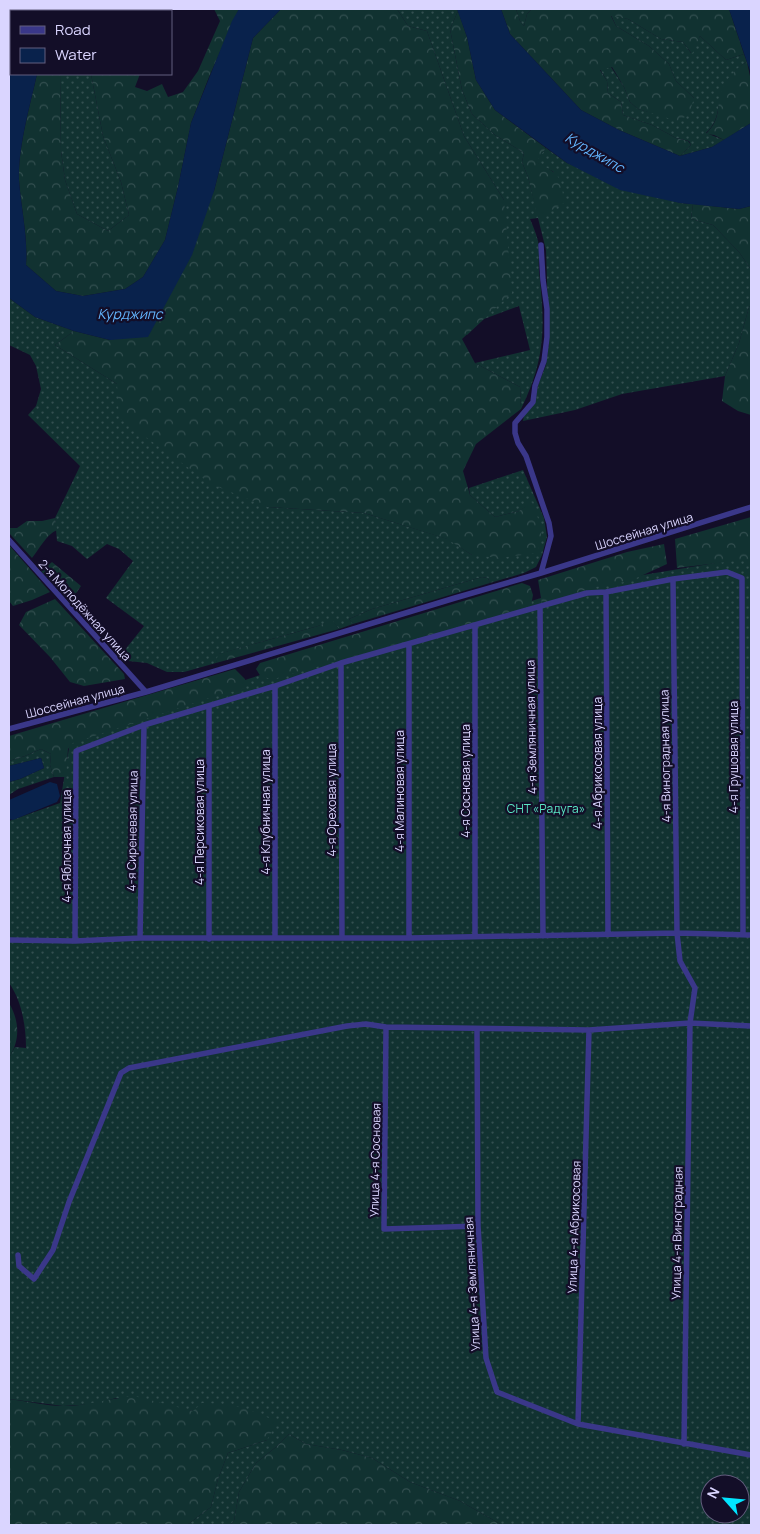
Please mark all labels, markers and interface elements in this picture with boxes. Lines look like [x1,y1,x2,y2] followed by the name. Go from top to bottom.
[10,10,172,75] legend
[55,19,91,40] text: Road
[55,44,97,65] text: Water
[562,127,629,177] water label: Курджипс
[97,304,164,323] water label: Курджипс
[593,508,695,554] street label: Шоссейная улица
[35,556,135,664] street label: 2-я Молодёжная улица
[521,660,541,794] street label: 4-я Земляничная улица
[24,680,126,722] street label: Шоссейная улица
[655,689,675,823] street label: 4-я Виноградная улица
[589,697,606,829] street label: 4-я Абрикосовая улица
[725,701,742,813] street label: 4-я Грушовая улица
[457,724,474,838] street label: 4-я Сосновая улица
[391,730,408,852] street label: 4-я Малиновая улица
[323,744,340,856] street label: 4-я Ореховая улица
[257,749,274,875] street label: 4-я Клубничная улица
[191,759,208,885] street label: 4-я Персиковая улица
[122,770,142,892] street label: 4-я Сиреневая улица
[58,790,75,902] street label: 4-я Яблочная улица
[507,800,585,817] park label: СНТ «Радуга»
[366,1103,384,1217] street label: Улица 4-я Сосновая
[563,1160,585,1294] street label: Улица 4-я Абрикосовая
[667,1166,687,1300] street label: Улица 4-я Виноградная
[460,1216,484,1352] street label: Улица 4-я Земляничная
[700,1474,750,1524] north arrow
[702,1484,724,1502] text: N

